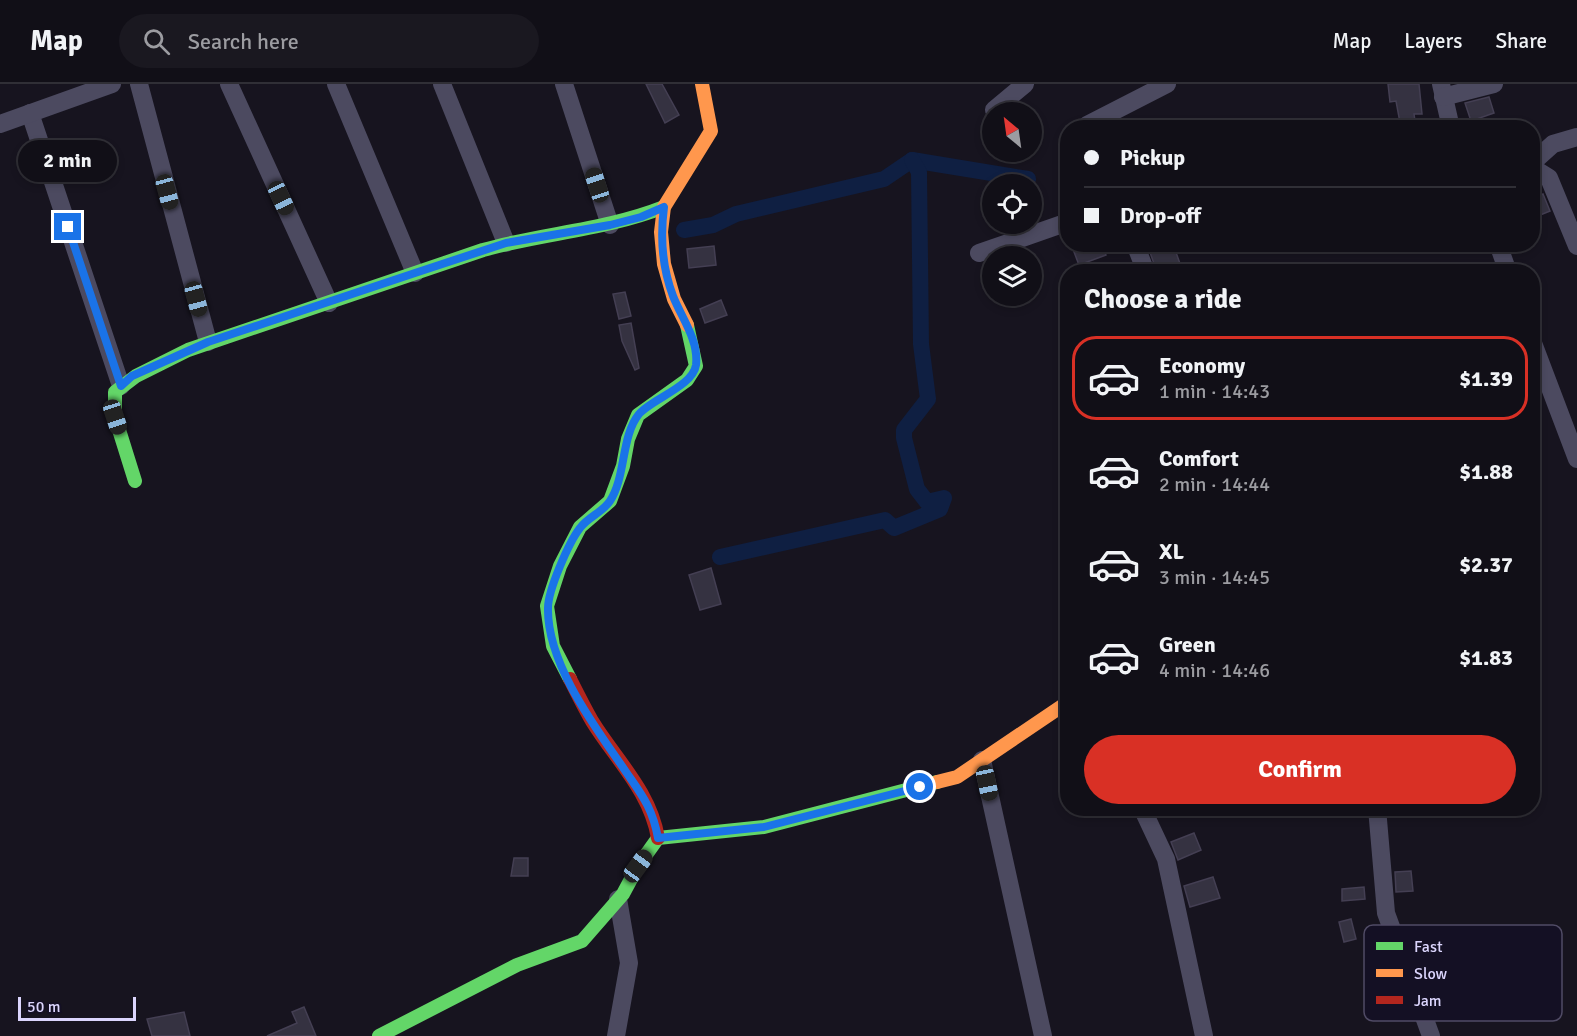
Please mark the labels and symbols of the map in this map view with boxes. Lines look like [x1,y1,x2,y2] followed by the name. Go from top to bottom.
[982,102,1042,162] north arrow
[19,140,118,182] callout: 2 min
[583,165,611,205] car
[154,172,180,212] car
[265,178,297,218] car
[54,213,81,240] route end
[183,279,209,319] car
[101,397,129,437] car
[974,764,1000,802] car
[906,773,933,800] route start
[620,846,656,886] car
[1364,925,1562,1021] legend
[1414,937,1443,957] text: Fast
[1414,964,1448,984] text: Slow
[1414,991,1442,1011] text: Jam
[18,994,136,1022] scale bar

